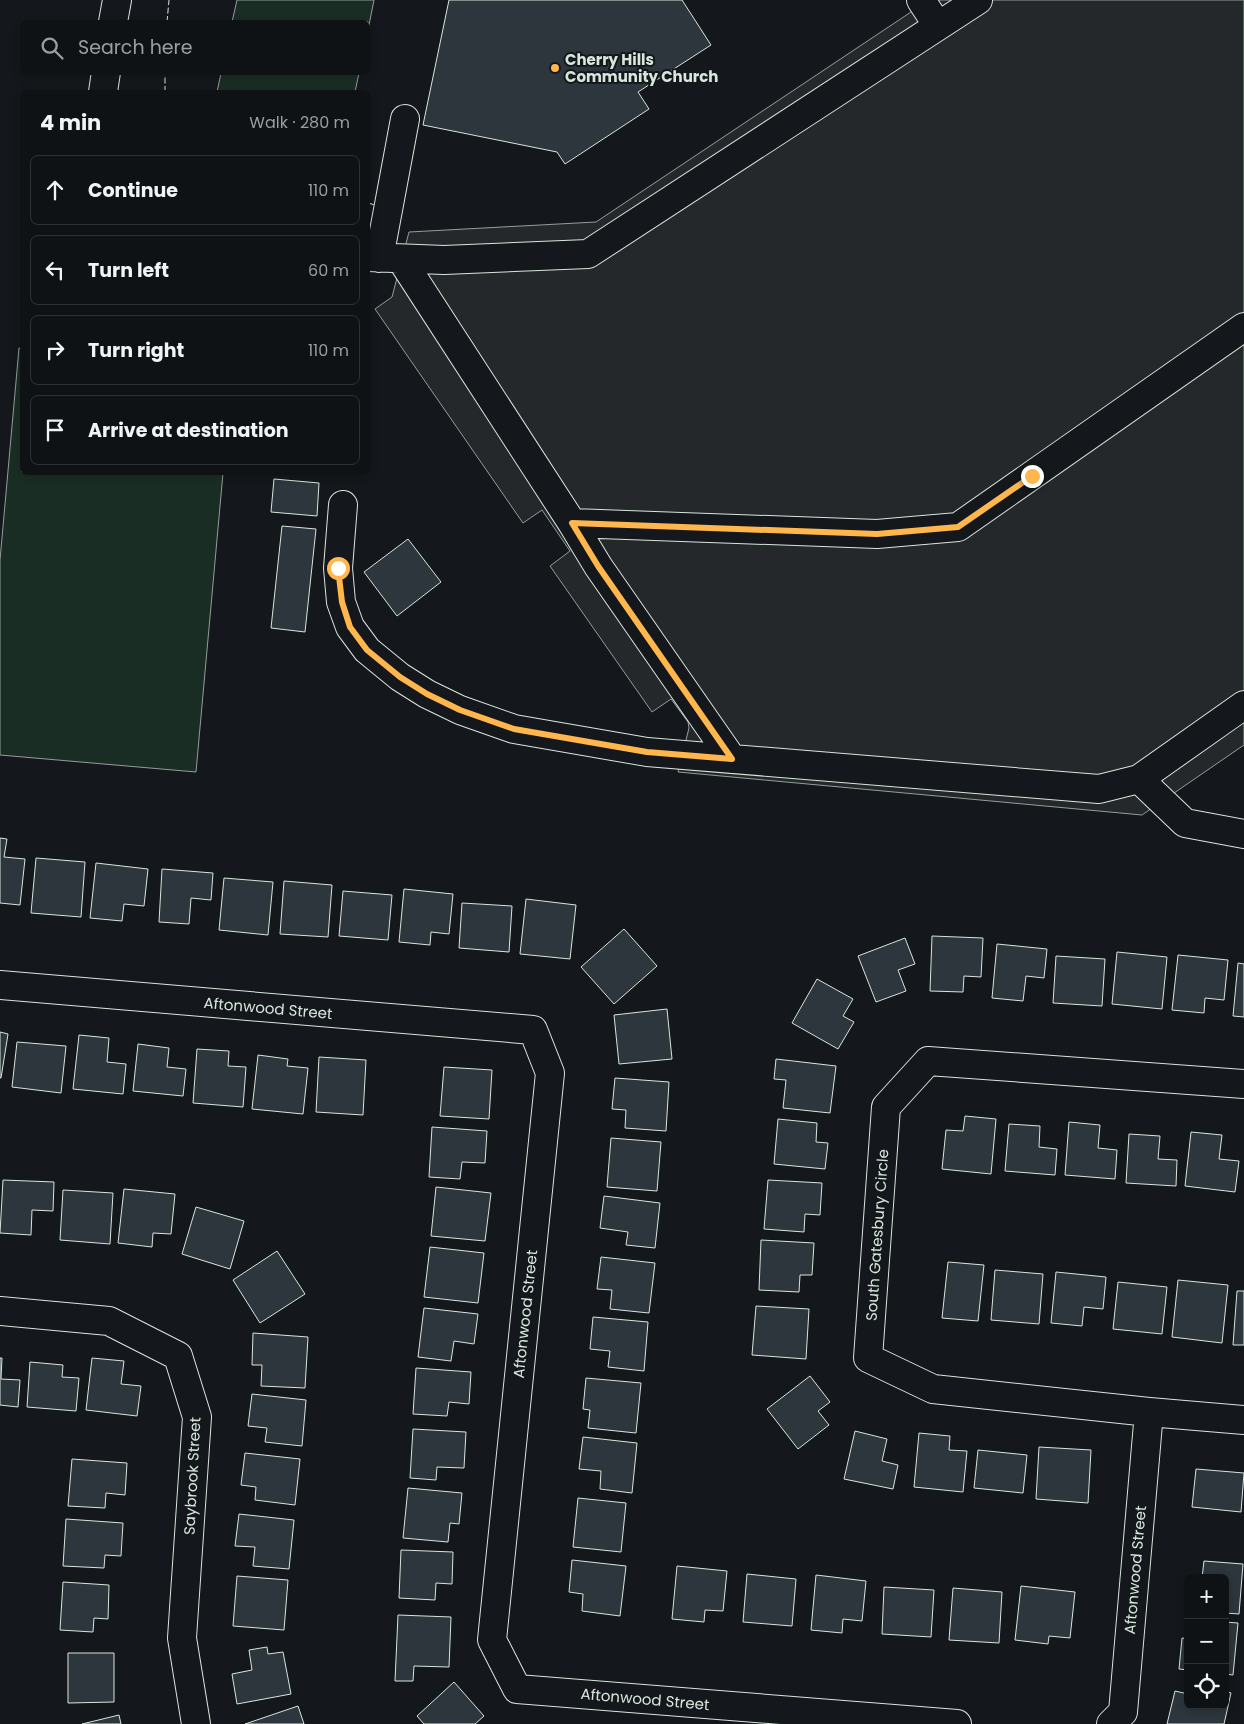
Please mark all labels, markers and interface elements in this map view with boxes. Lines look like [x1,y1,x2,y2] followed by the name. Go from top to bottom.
[20,20,370,75] search box
[38,34,66,62] icon: search
[78,34,192,61] text: Search here
[565,49,718,87] place label: Cherry Hills Community Church
[549,62,561,74] marker: Cherry Hills Community Church
[40,108,101,137] text: 4 min
[249,111,350,134] text: Walk · 280 m
[41,176,69,204] icon: ahead
[88,177,178,204] text: Continue
[308,179,349,202] text: 110 m
[41,256,69,284] icon: left
[88,257,169,284] text: Turn left
[308,259,349,282] text: 60 m
[41,336,69,364] icon: right
[88,337,184,364] text: Turn right
[308,339,349,362] text: 110 m
[41,416,69,444] icon: arrive
[88,417,289,444] text: Arrive at destination
[1021,465,1044,488] route end
[327,557,350,580] route start
[203,992,333,1024] street label: Aftonwood Street
[861,1148,893,1322] street label: South Gatesbury Circle
[508,1249,542,1379] street label: Aftonwood Street
[178,1417,206,1535] street label: Saybrook Street
[1119,1505,1151,1635] street label: Aftonwood Street
[1184,1574,1229,1709] map controls
[1184,1574,1229,1619] button: +
[1184,1619,1229,1664] button: −
[1184,1664,1229,1709] button: locate
[580,1683,710,1715] street label: Aftonwood Street

